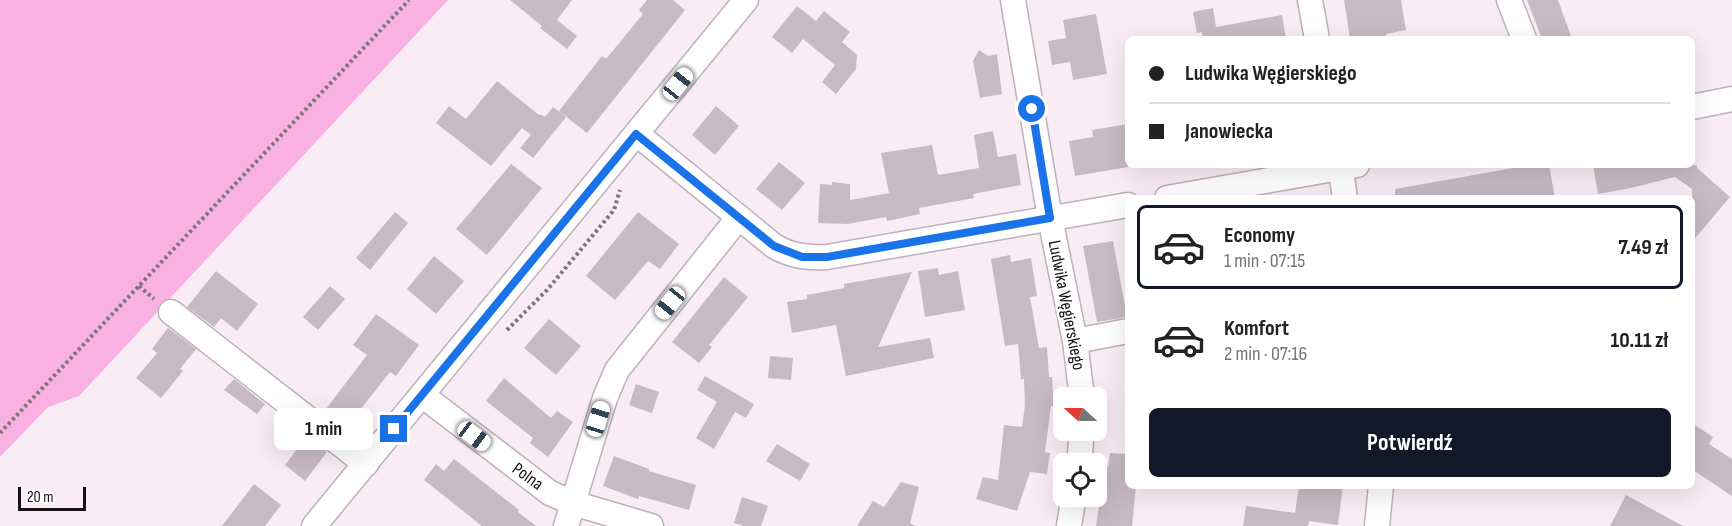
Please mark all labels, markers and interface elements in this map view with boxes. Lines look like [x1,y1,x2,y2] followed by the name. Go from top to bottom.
[1185,60,1357,87] text: Ludwika Węgierskiego
[660,64,696,104] car
[1018,95,1045,122] route start
[1185,118,1273,145] text: Janowiecka
[1152,220,1206,274] icon: car
[1224,222,1295,249] text: Economy
[1618,234,1668,261] text: 7.49 zł
[1044,238,1089,372] street label: Ludwika Węgierskiego
[1224,249,1305,273] text: 1 min · 07:15
[652,283,688,323] car
[1152,313,1206,367] icon: car
[1224,315,1289,342] text: Komfort
[1611,327,1668,354] text: 10.11 zł
[1224,342,1307,366] text: 2 min · 07:16
[1053,387,1107,441] north arrow
[1053,387,1107,507] map controls
[584,399,612,439] car
[274,408,373,450] callout: 1 min
[1149,408,1671,477] button: Potwierdź
[380,415,407,442] route end
[305,417,342,441] text: 1 min
[454,418,494,454] car
[1053,453,1107,507] button: locate
[508,458,547,495] street label: Polna
[18,484,86,512] scale bar
[27,488,54,507] text: 20 m

